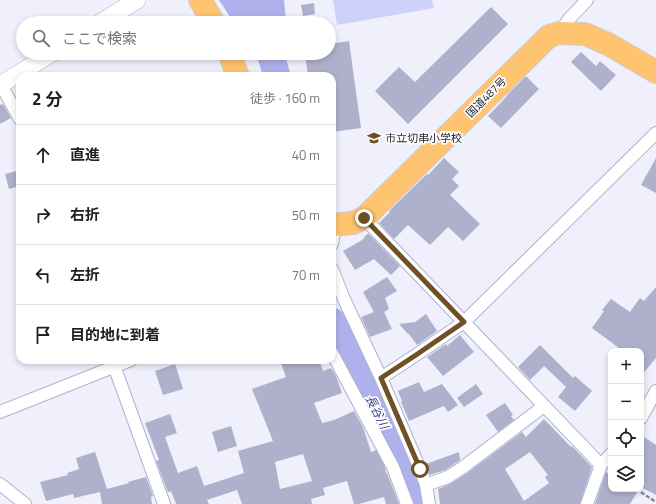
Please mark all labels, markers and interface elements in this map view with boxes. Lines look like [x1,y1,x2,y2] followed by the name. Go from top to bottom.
[16,16,336,60] search box
[30,27,52,49] icon: search
[62,27,137,50] text: ここで検索
[462,73,510,121] street label: 国道487号
[32,86,62,112] text: 2 分
[250,88,320,108] text: 徒歩 · 160 m
[366,130,382,146] school or university icon: 市立切串小学校
[385,130,462,146] place label: 市立切串小学校
[70,143,100,166] text: 直進
[32,144,54,166] icon: ahead
[292,145,320,165] text: 40 m
[70,203,100,226] text: 右折
[32,204,54,226] icon: right
[292,205,320,225] text: 50 m
[355,209,373,227] route end
[70,263,100,286] text: 左折
[32,264,54,286] icon: left
[292,265,320,285] text: 70 m
[70,323,160,346] text: 目的地に到着
[32,324,54,346] icon: arrive
[608,348,644,492] map controls
[608,348,644,384] button: +
[608,384,644,420] button: −
[361,391,395,434] water label: 長谷川
[608,420,644,456] button: locate
[608,456,644,492] button: layers
[411,460,429,478] route start

